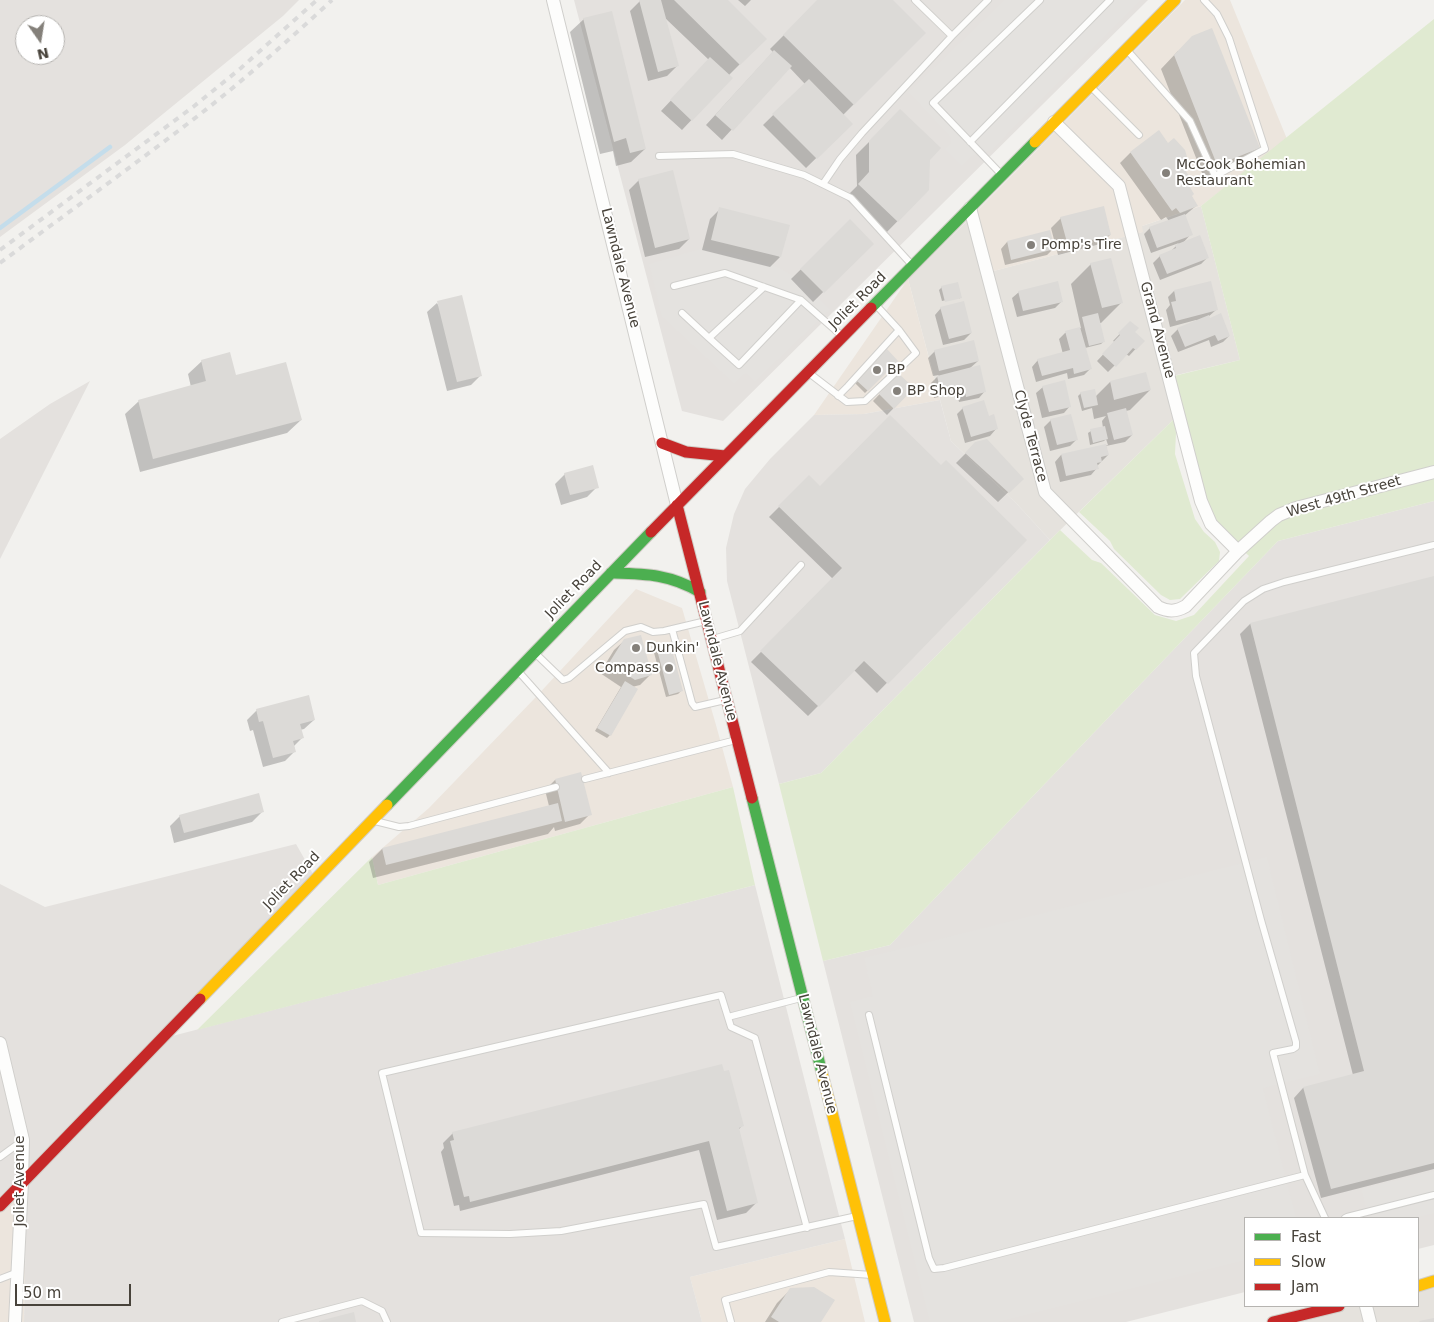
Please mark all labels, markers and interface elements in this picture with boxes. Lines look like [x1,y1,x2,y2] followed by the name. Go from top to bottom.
[15,15,65,65] north arrow
[36,45,51,63] text: N
[1176,157,1306,190] place label: McCook Bohemian Restaurant
[1160,167,1172,179] marker: McCook Bohemian Restaurant
[597,206,643,330] street label: Lawndale Avenue
[1041,237,1122,253] place label: Pomp's Tire
[1025,239,1037,251] marker: Pomp's Tire
[826,269,890,333] street label: Joliet Road
[1136,280,1178,380] street label: Grand Avenue
[887,362,905,378] place label: BP
[871,364,883,376] marker: BP
[907,383,965,399] place label: BP Shop
[891,385,903,397] marker: BP Shop
[1010,388,1050,484] street label: Clyde Terrace
[1285,473,1403,521] street label: West 49th Street
[542,557,606,623] street label: Joliet Road
[694,599,740,723] street label: Lawndale Avenue
[646,640,699,656] place label: Dunkin'
[630,642,642,654] marker: Dunkin'
[595,660,659,676] place label: Compass
[663,662,675,674] marker: Compass
[260,848,324,914] street label: Joliet Road
[794,992,840,1116] street label: Lawndale Avenue
[12,1135,28,1227] street label: Joliet Avenue
[1244,1217,1419,1307] legend
[1291,1228,1321,1246] text: Fast
[1291,1253,1326,1271] text: Slow
[18,1274,134,1306] scale bar
[1291,1278,1319,1296] text: Jam
[23,1284,61,1302] text: 50 m

